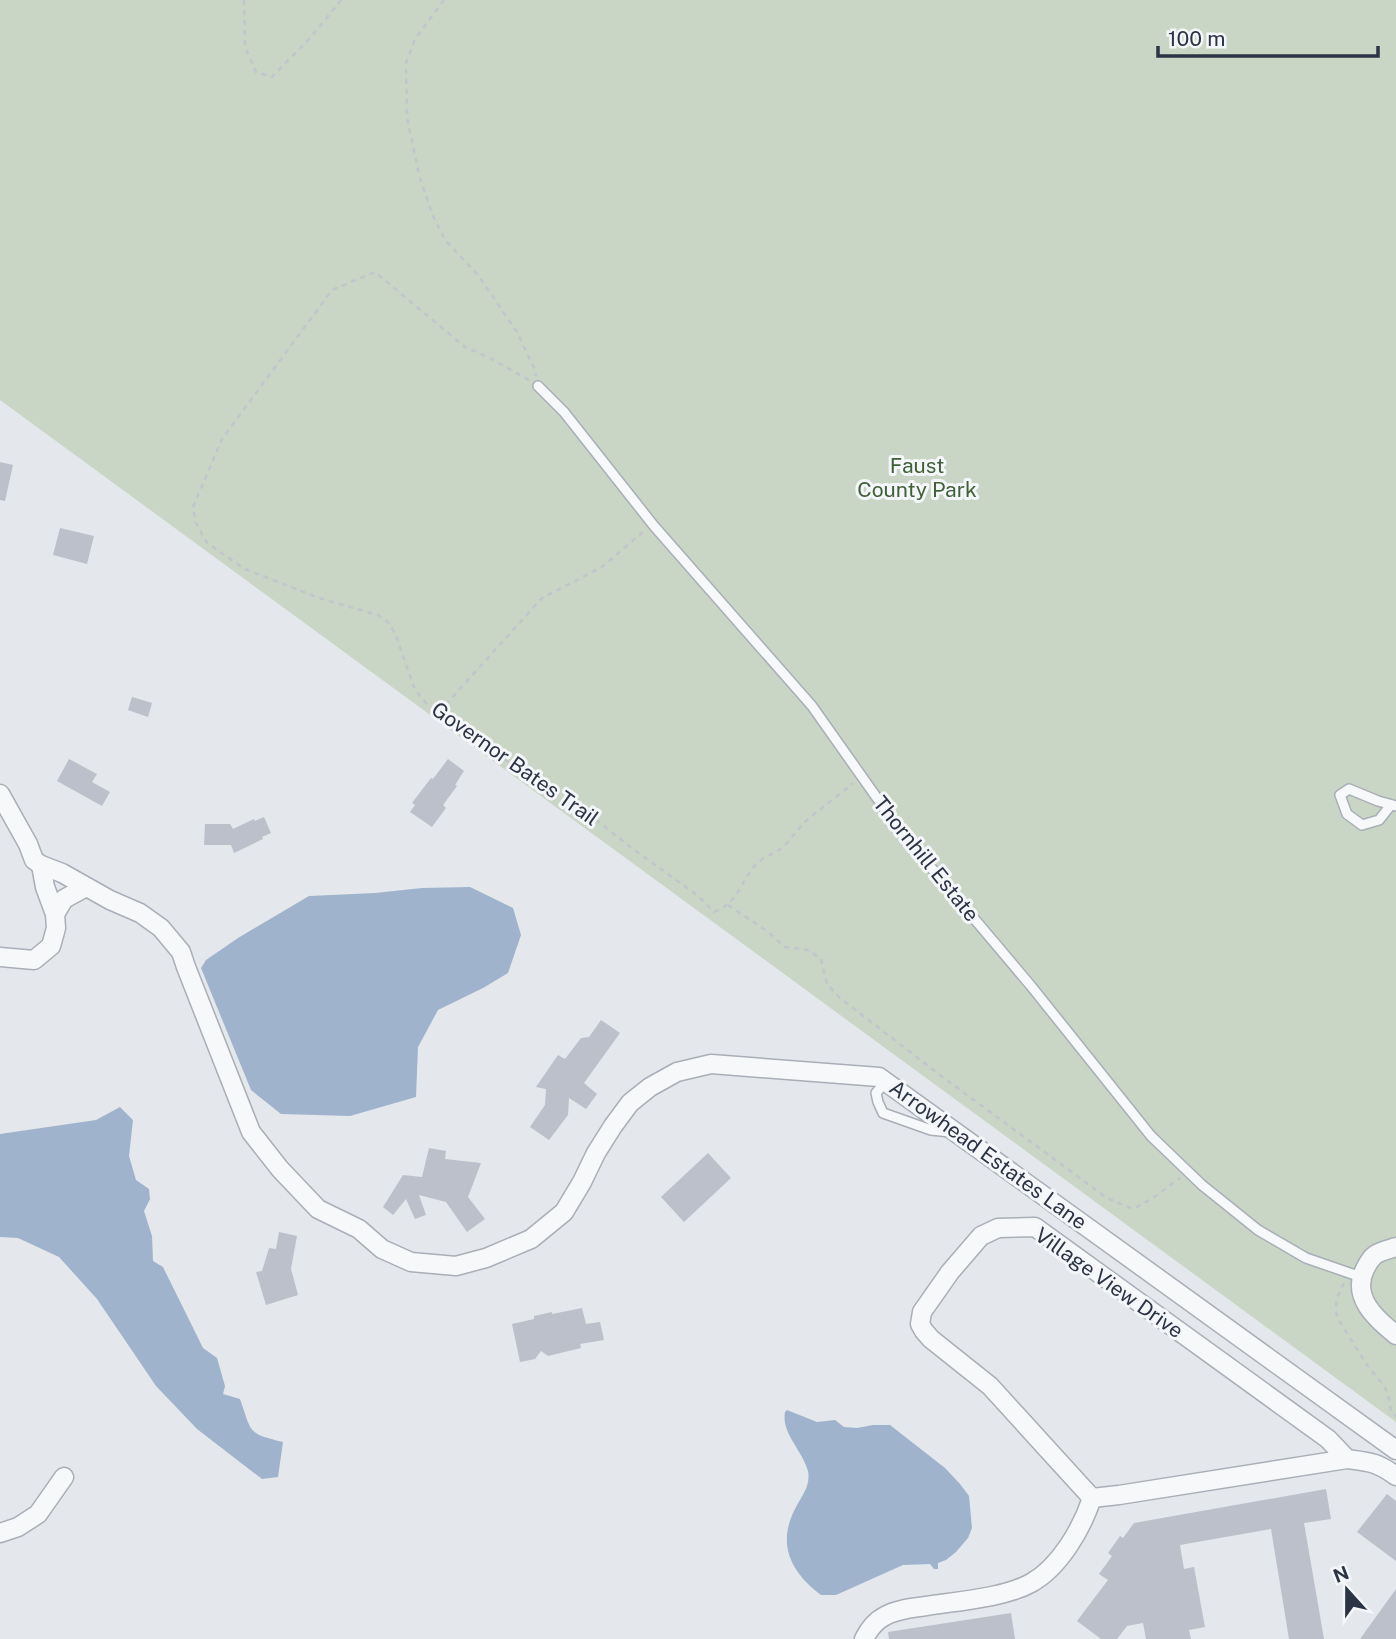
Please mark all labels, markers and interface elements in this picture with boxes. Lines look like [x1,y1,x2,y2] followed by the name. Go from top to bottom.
[1158,14,1378,58] scale bar
[1168,26,1225,51] text: 100 m
[857,453,977,502] park label: Faust County Park
[427,696,604,831] street label: Governor Bates Trail
[868,791,985,926] street label: Thornhill Estate
[885,1075,1092,1235] street label: Arrowhead Estates Lane
[1030,1222,1188,1343] street label: Village View Drive
[1312,1555,1382,1625] north arrow
[1330,1561,1352,1587] text: N

